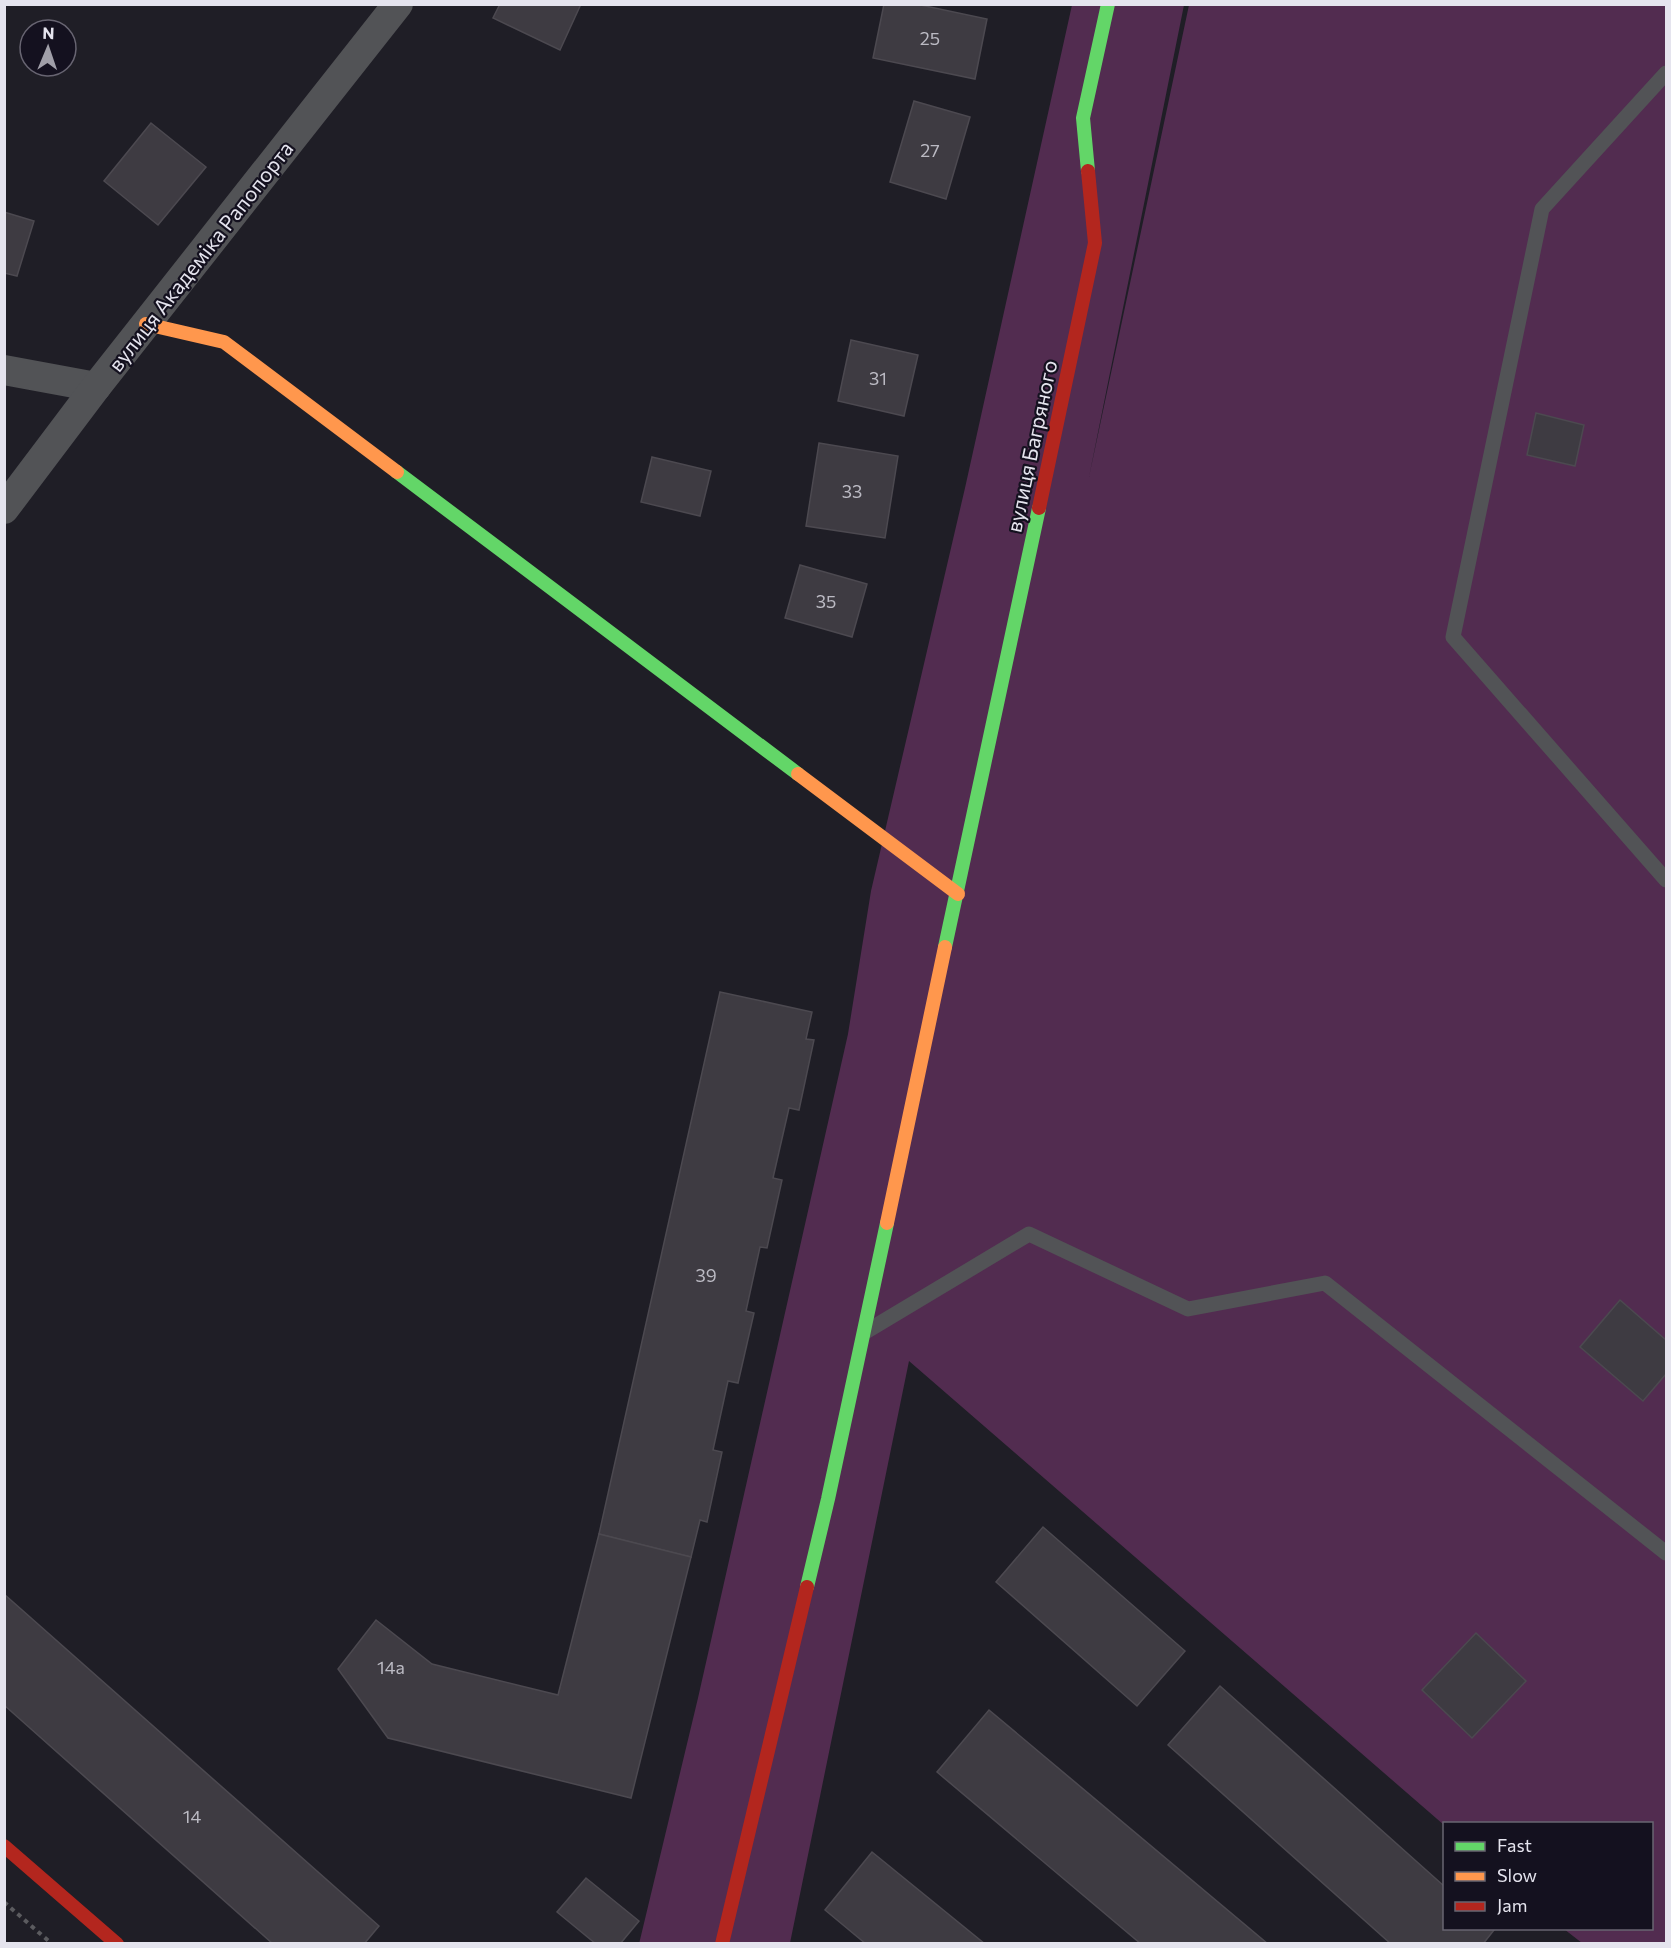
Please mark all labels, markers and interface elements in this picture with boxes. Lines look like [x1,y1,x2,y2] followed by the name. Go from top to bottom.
[18,18,78,78] north arrow
[42,23,55,42] text: N
[920,27,940,49] house number: 25
[102,136,298,376] street label: вулиця Академіка Рапопорта
[920,139,940,161] house number: 27
[1001,358,1061,534] street label: вулиця Багряного
[869,367,887,389] house number: 31
[842,480,862,502] house number: 33
[816,590,836,612] house number: 35
[695,1264,717,1286] house number: 39
[377,1656,405,1678] house number: 14а
[183,1805,201,1827] house number: 14
[1443,1822,1653,1930] legend
[1497,1834,1532,1856] text: Fast
[1497,1864,1537,1886] text: Slow
[1497,1894,1527,1916] text: Jam

